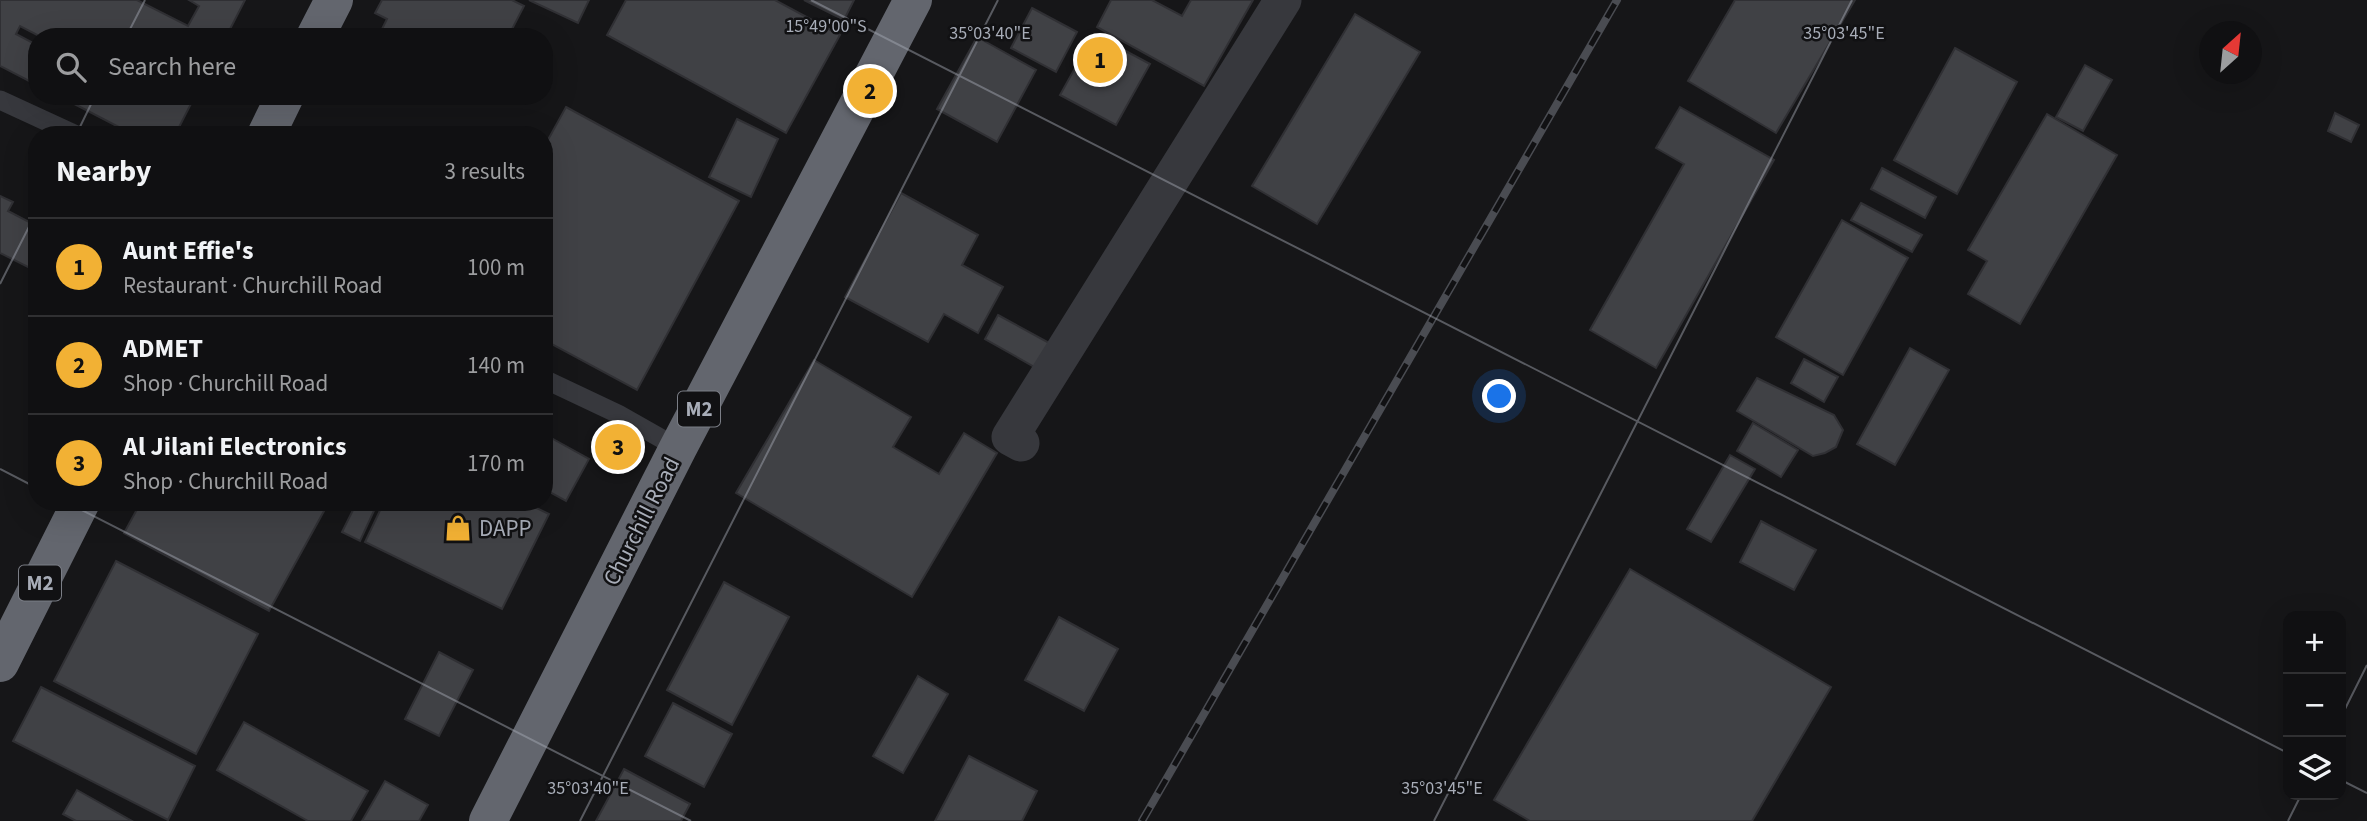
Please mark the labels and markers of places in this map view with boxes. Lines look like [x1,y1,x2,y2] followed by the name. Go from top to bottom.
[1077,34,1123,86] pin: 1
[847,65,893,117] pin: 2
[595,421,641,473] pin: 3
[479,512,531,545] place label: DAPP
[443,513,473,543] shop icon: DAPP

